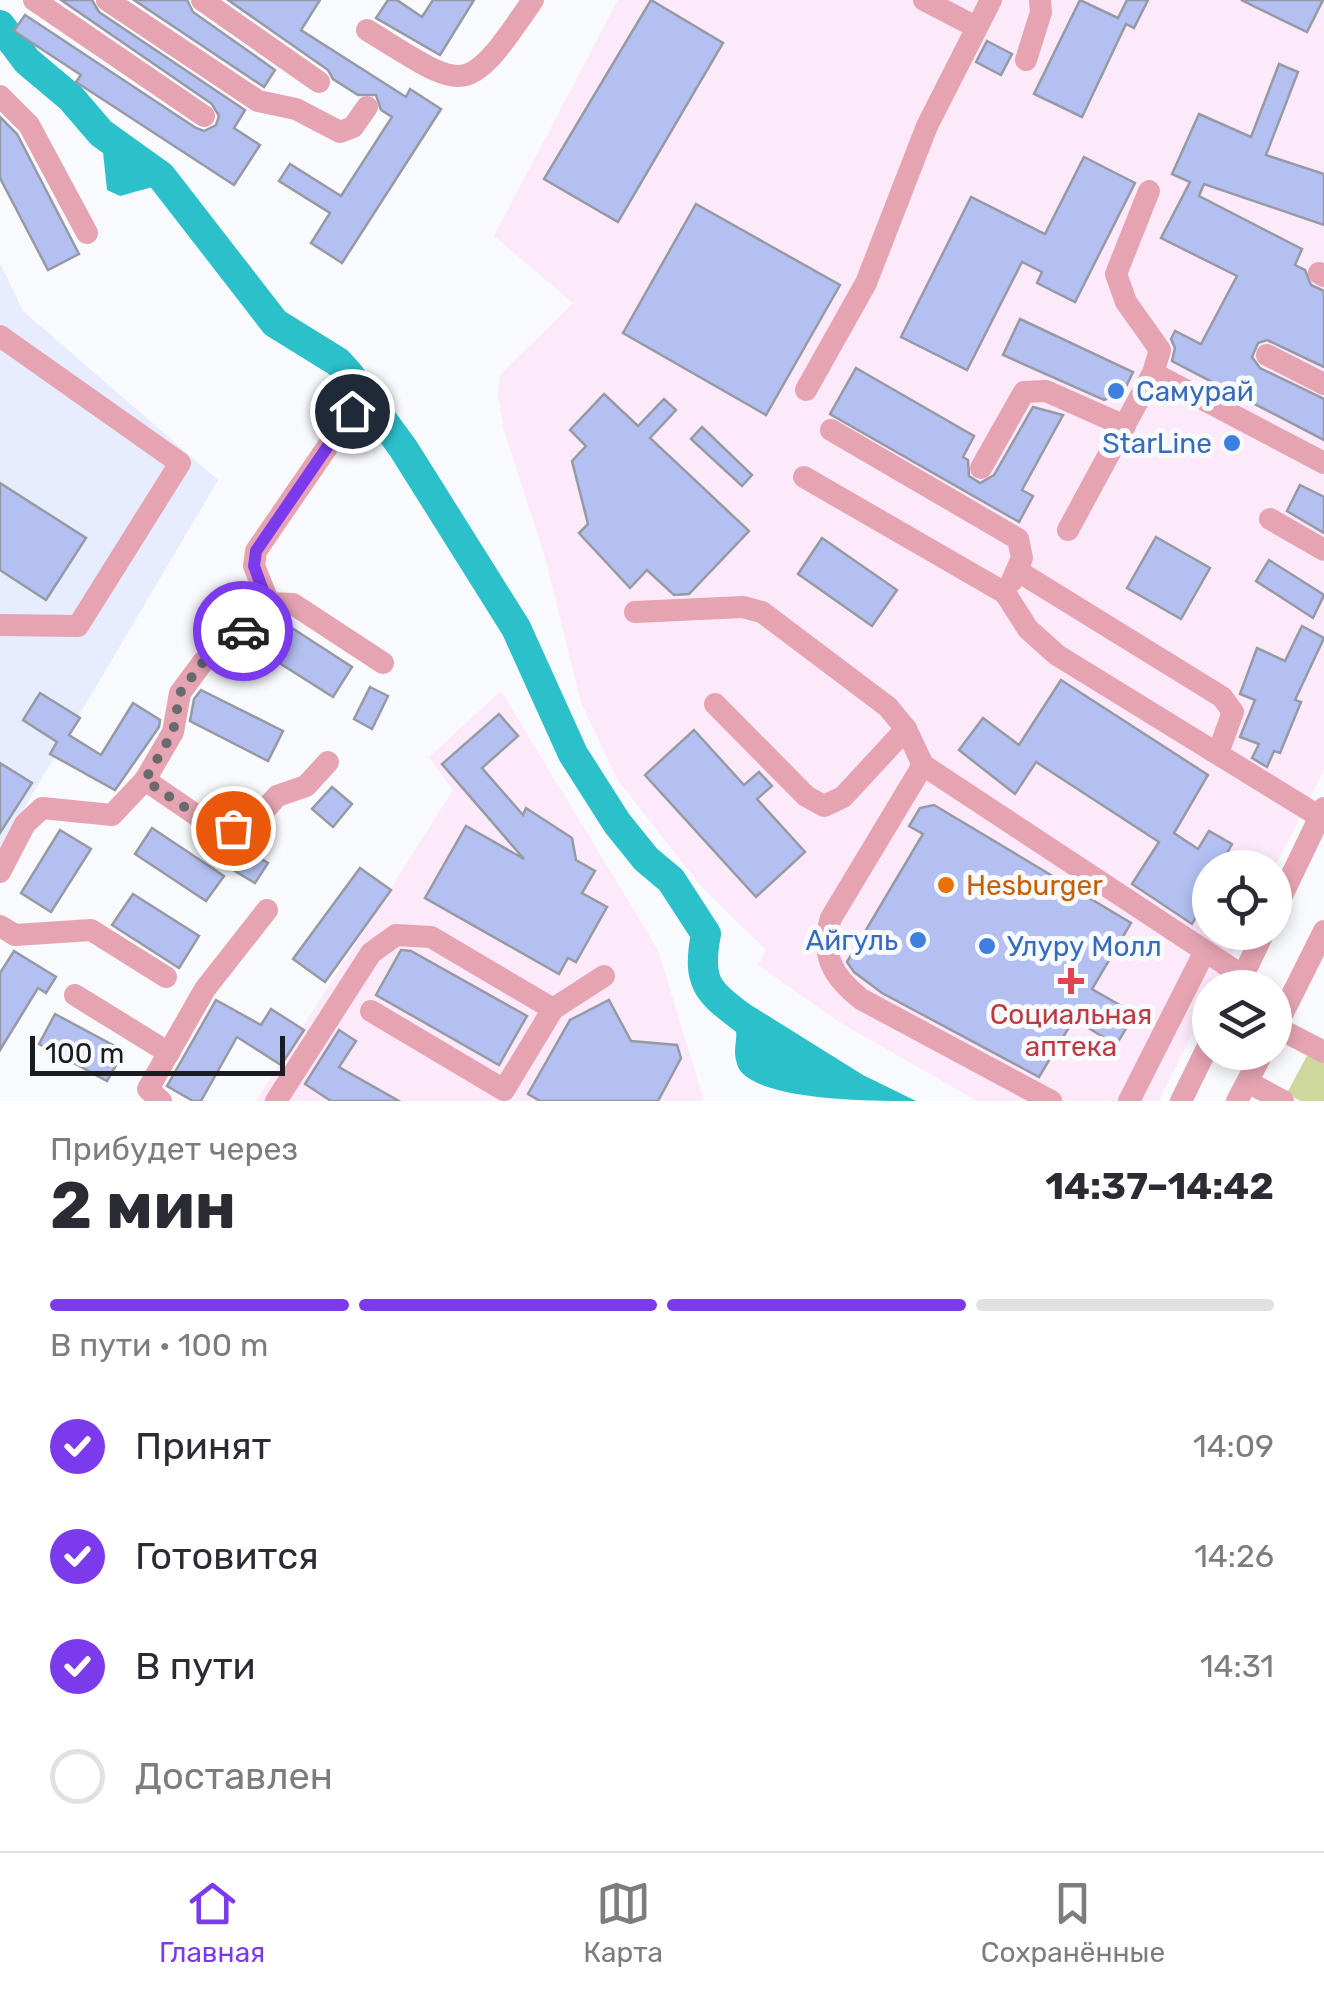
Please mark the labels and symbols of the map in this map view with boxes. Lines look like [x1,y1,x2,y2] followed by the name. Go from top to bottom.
[310,369,395,454] pin
[1136,375,1254,408] place label: Самурай
[1105,380,1127,402] marker: Самурай
[1102,427,1212,460] place label: StarLine
[1221,432,1243,454] marker: StarLine
[193,581,293,681] courier
[191,786,276,871] pin
[966,869,1103,902] place label: Hesburger
[935,874,957,896] marker: Hesburger
[805,924,898,957] place label: Айгуль
[907,929,929,951] marker: Айгуль
[1007,930,1162,963] place label: Улуру Молл
[976,935,998,957] marker: Улуру Молл
[1060,970,1082,992] marker: Социальная аптека
[990,998,1152,1063] place label: Социальная аптека
[30,1031,285,1076] scale bar

